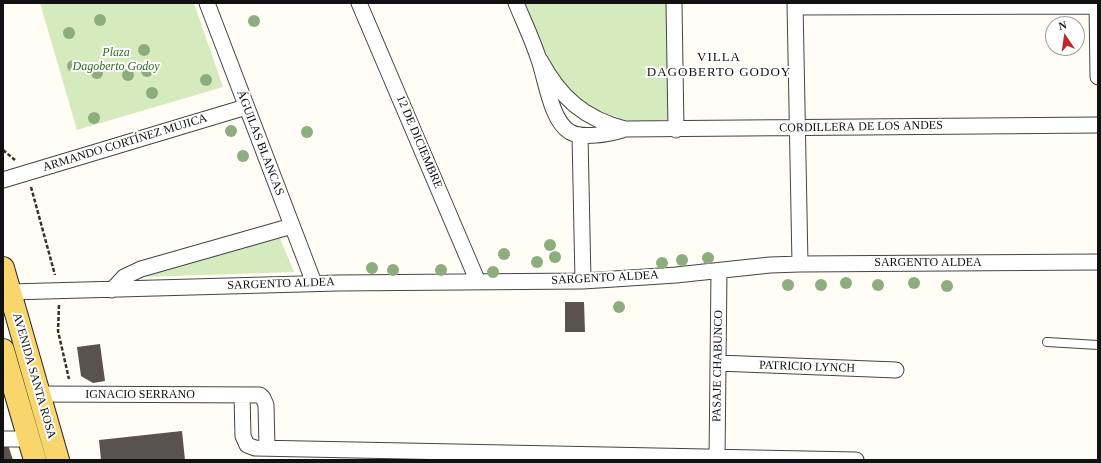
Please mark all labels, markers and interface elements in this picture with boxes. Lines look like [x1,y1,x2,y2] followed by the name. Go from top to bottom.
[1045,16,1085,56] north arrow
[1057,19,1068,32] text: N
[73,46,159,74] park label: Plaza Dagoberto Godoy
[647,50,791,81] district label: VILLA DAGOBERTO GODOY
[233,88,287,198] street label: ÁGUILAS BLANCAS
[393,93,445,191] street label: 12 DE DICIEMBRE
[41,111,209,175] street label: ARMANDO CORTÍNEZ MUJICA
[779,118,943,136] street label: CORDILLERA DE LOS ANDES
[874,256,982,270] street label: SARGENTO ALDEA
[551,268,659,288] street label: SARGENTO ALDEA
[227,275,335,293] street label: SARGENTO ALDEA
[710,310,726,422] street label: PASAJE CHABUNCO
[9,311,59,441] street label: AVENIDA SANTA ROSA
[759,358,855,376] street label: PATRICIO LYNCH
[85,388,195,402] street label: IGNACIO SERRANO

